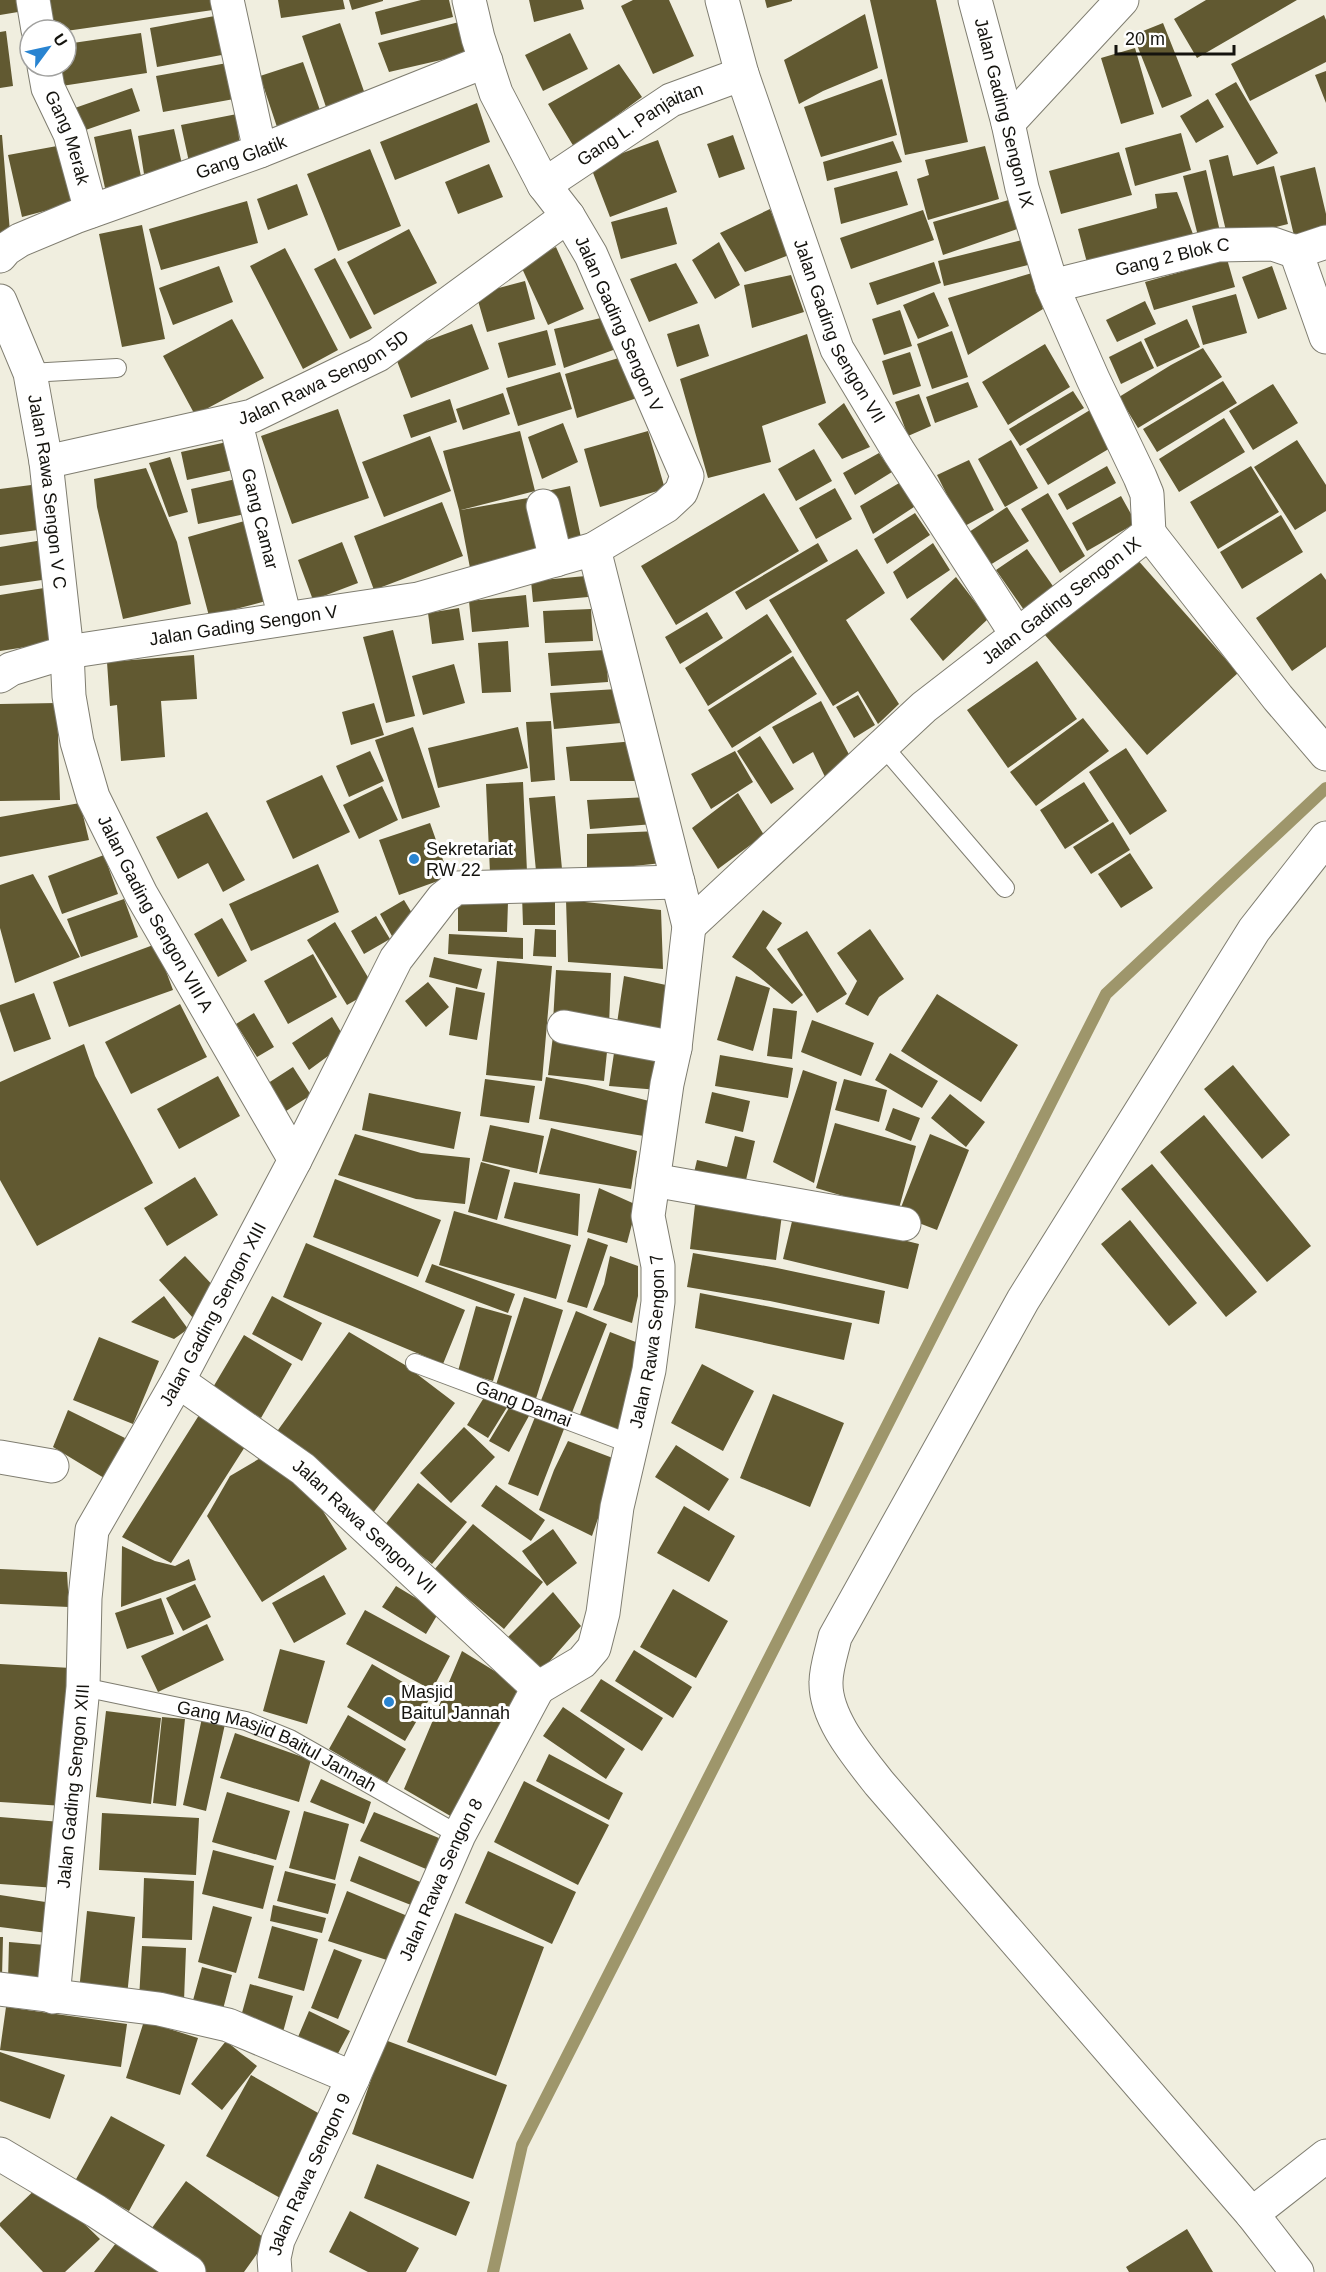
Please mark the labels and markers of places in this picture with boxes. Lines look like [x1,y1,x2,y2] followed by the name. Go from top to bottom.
[426,839,513,880] place label: Sekretariat RW 22
[407,852,421,866] marker: Sekretariat RW 22
[401,1682,510,1723] place label: Masjid Baitul Jannah
[382,1695,396,1709] marker: Masjid Baitul Jannah

